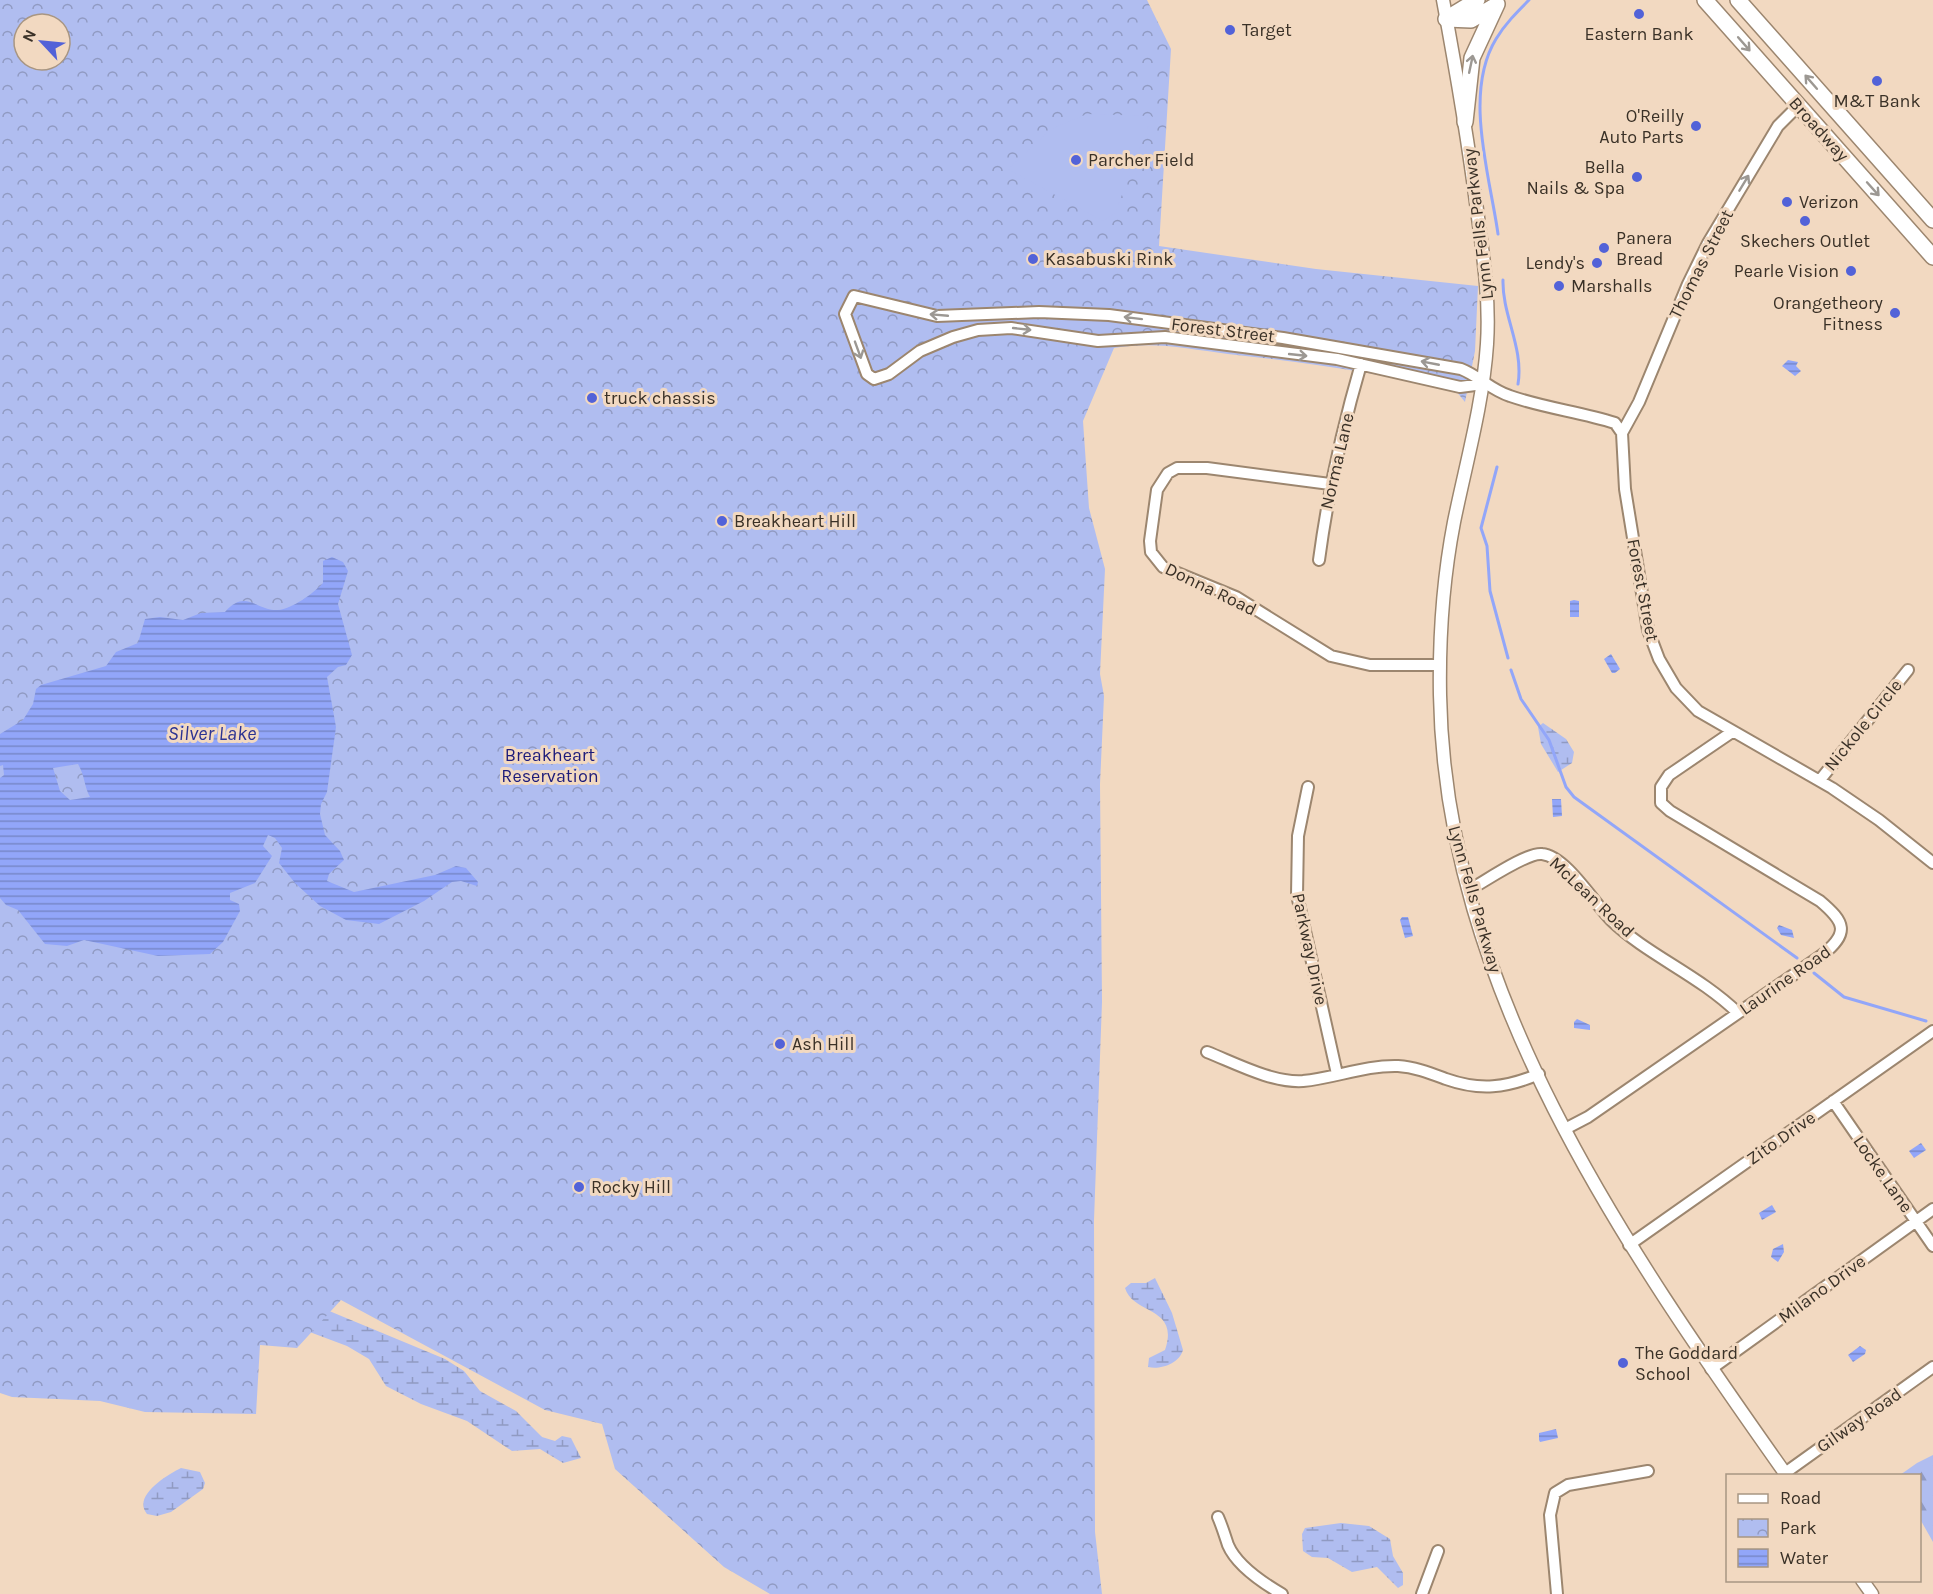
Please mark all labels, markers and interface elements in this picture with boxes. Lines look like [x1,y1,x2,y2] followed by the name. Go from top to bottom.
[1632,7,1646,21] marker: Eastern Bank
[12,12,72,72] north arrow
[1242,19,1292,41] place label: Target
[1223,23,1237,37] marker: Target
[1584,23,1694,45] place label: Eastern Bank
[18,26,40,45] text: N
[1737,36,1751,51] one-way arrow
[1466,54,1477,74] one-way arrow
[1870,74,1884,88] marker: M&T Bank
[1804,75,1818,90] one-way arrow
[1833,90,1921,112] place label: M&T Bank
[1784,92,1854,166] street label: Broadway
[1599,105,1685,148] place label: O'Reilly Auto Parts
[1689,119,1703,133] marker: O'Reilly Auto Parts
[1458,147,1498,301] street label: Lynn Fells Parkway
[1088,149,1194,171] place label: Parcher Field
[1069,153,1083,167] marker: Parcher Field
[1527,156,1625,199] place label: Bella Nails & Spa
[1630,170,1644,184] marker: Bella Nails & Spa
[1739,175,1751,192] one-way arrow
[1866,182,1880,197] one-way arrow
[1799,191,1859,213] place label: Verizon
[1780,195,1794,209] marker: Verizon
[1664,206,1738,322] street label: Thomas Street
[1798,214,1812,228] marker: Skechers Outlet
[1616,227,1672,270] place label: Panera Bread
[1740,230,1870,252] place label: Skechers Outlet
[1597,241,1611,255] marker: Panera Bread
[1045,248,1173,270] place label: Kasabuski Rink
[1026,252,1040,266] marker: Kasabuski Rink
[1526,252,1585,274] place label: Lendy's
[1590,256,1604,270] marker: Lendy's
[1734,260,1839,282] place label: Pearle Vision
[1844,264,1858,278] marker: Pearle Vision
[1571,275,1652,297] place label: Marshalls
[1552,279,1566,293] marker: Marshalls
[1773,292,1884,335] place label: Orangetheory Fitness
[1888,306,1902,320] marker: Orangetheory Fitness
[929,309,949,320] one-way arrow
[1124,313,1144,324] one-way arrow
[1170,313,1276,347] street label: Forest Street
[1011,324,1031,335] one-way arrow
[854,340,865,359] one-way arrow
[1288,350,1308,361] one-way arrow
[1421,357,1440,368] one-way arrow
[604,387,716,409] place label: truck chassis
[585,391,599,405] marker: truck chassis
[1315,411,1359,511] street label: Norma Lane
[734,510,856,532] place label: Breakheart Hill
[715,514,729,528] marker: Breakheart Hill
[1622,537,1664,644] street label: Forest Street
[1162,557,1260,621] street label: Donna Road
[1819,675,1907,775] street label: Nickole Circle
[168,722,256,745] water label: Silver Lake
[501,744,599,787] park label: Breakheart Reservation
[1443,823,1507,976] street label: Lynn Fells Parkway
[1545,852,1639,942] street label: McLean Road
[1287,891,1333,1007] street label: Parkway Drive
[1735,940,1835,1020] street label: Laurine Road
[792,1033,854,1055] place label: Ash Hill
[773,1037,787,1051] marker: Ash Hill
[1742,1106,1820,1170] street label: Zito Drive
[1848,1131,1918,1217] street label: Locke Lane
[591,1176,671,1198] place label: Rocky Hill
[572,1180,586,1194] marker: Rocky Hill
[1774,1250,1870,1328] street label: Milano Drive
[1635,1342,1738,1385] place label: The Goddard School
[1616,1356,1630,1370] marker: The Goddard School
[1812,1383,1906,1457] street label: Gilway Road
[1726,1474,1921,1582] legend
[1780,1487,1821,1509] text: Road
[1780,1517,1817,1539] text: Park
[1780,1547,1828,1569] text: Water

